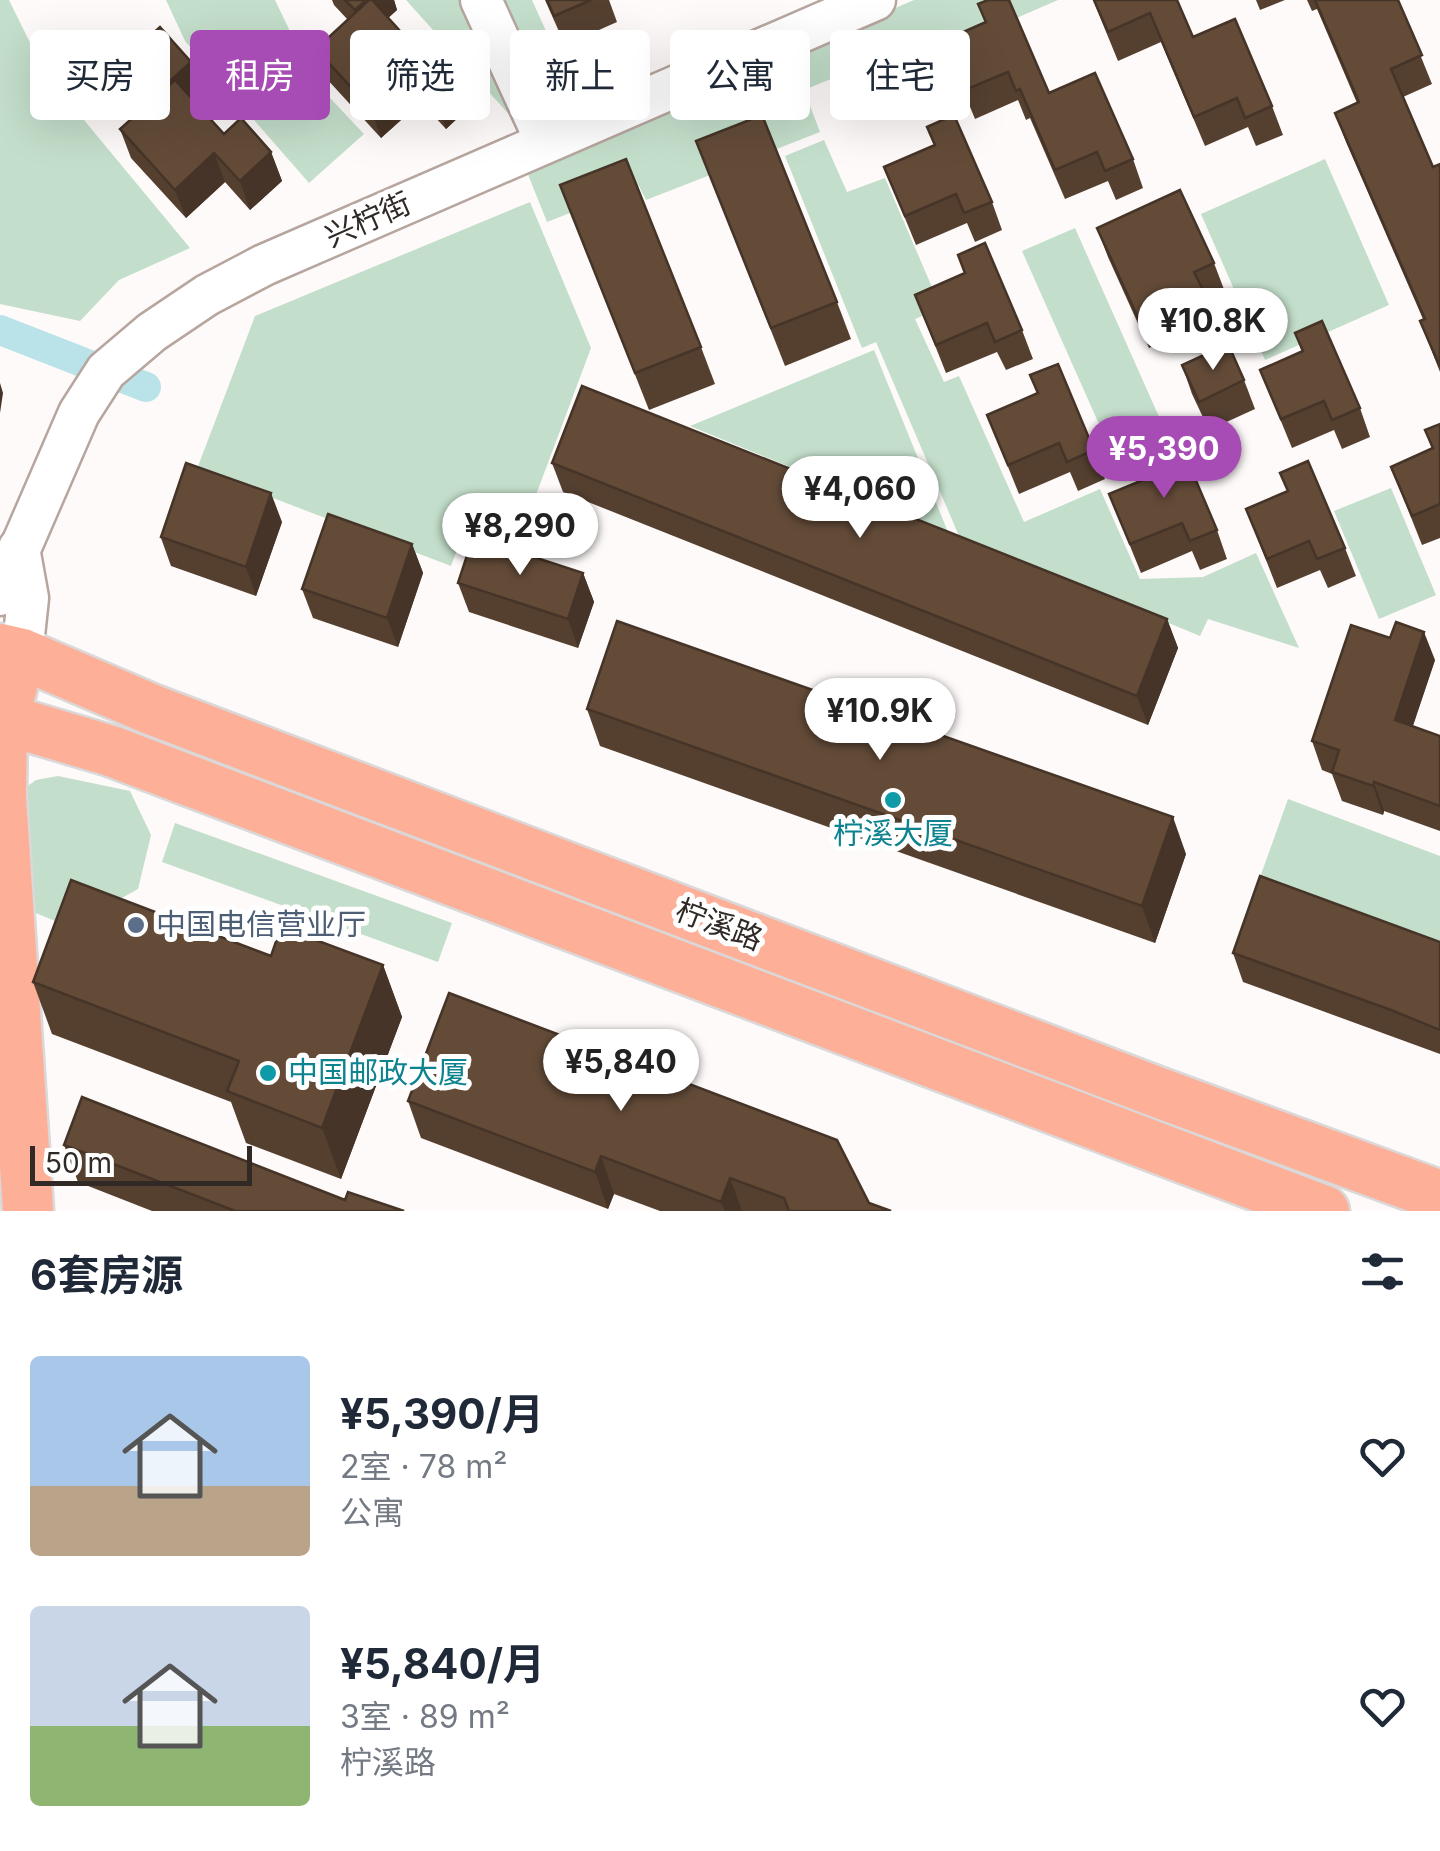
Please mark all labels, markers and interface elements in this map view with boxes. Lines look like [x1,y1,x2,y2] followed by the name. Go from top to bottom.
[30,30,170,120] chip: 买房
[190,30,330,120] chip: 租房
[350,30,490,120] chip: 筛选
[510,30,650,120] chip: 新上
[670,30,810,120] chip: 公寓
[830,30,970,120] chip: 住宅
[319,184,416,254] street label: 兴柠街
[1132,288,1294,373] pin: ¥10.8K
[1160,301,1266,340] text: ¥10.8K
[1083,416,1245,501] pin: ¥5,390
[1109,429,1219,468] text: ¥5,390
[779,456,941,541] pin: ¥4,060
[804,469,916,508] text: ¥4,060
[439,493,601,578] pin: ¥8,290
[464,506,576,545] text: ¥8,290
[799,678,961,763] pin: ¥10.9K
[827,691,933,730] text: ¥10.9K
[882,789,904,811] marker: 柠溪大厦
[833,815,953,851] place label: 柠溪大厦
[671,891,768,957] street label: 柠溪路
[156,906,366,942] place label: 中国电信营业厅
[125,914,147,936] marker: 中国电信营业厅
[540,1029,702,1114] pin: ¥5,840
[565,1042,677,1081] text: ¥5,840
[288,1054,468,1090] place label: 中国邮政大厦
[257,1062,279,1084] marker: 中国邮政大厦
[30,1141,252,1186] scale bar
[45,1146,112,1180] text: 50 m
[1355,1244,1410,1299] icon: filters
[30,1249,183,1300] text: 6套房源
[340,1388,544,1439] text: ¥5,390/月
[110,1396,230,1516] icon: home
[1355,1429,1410,1484] icon: heart
[340,1447,507,1486] text: 2室 · 78 m²
[340,1493,404,1532] text: 公寓
[340,1638,545,1689] text: ¥5,840/月
[110,1646,230,1766] icon: home
[1355,1679,1410,1734] icon: heart
[340,1697,510,1736] text: 3室 · 89 m²
[340,1743,436,1782] text: 柠溪路

